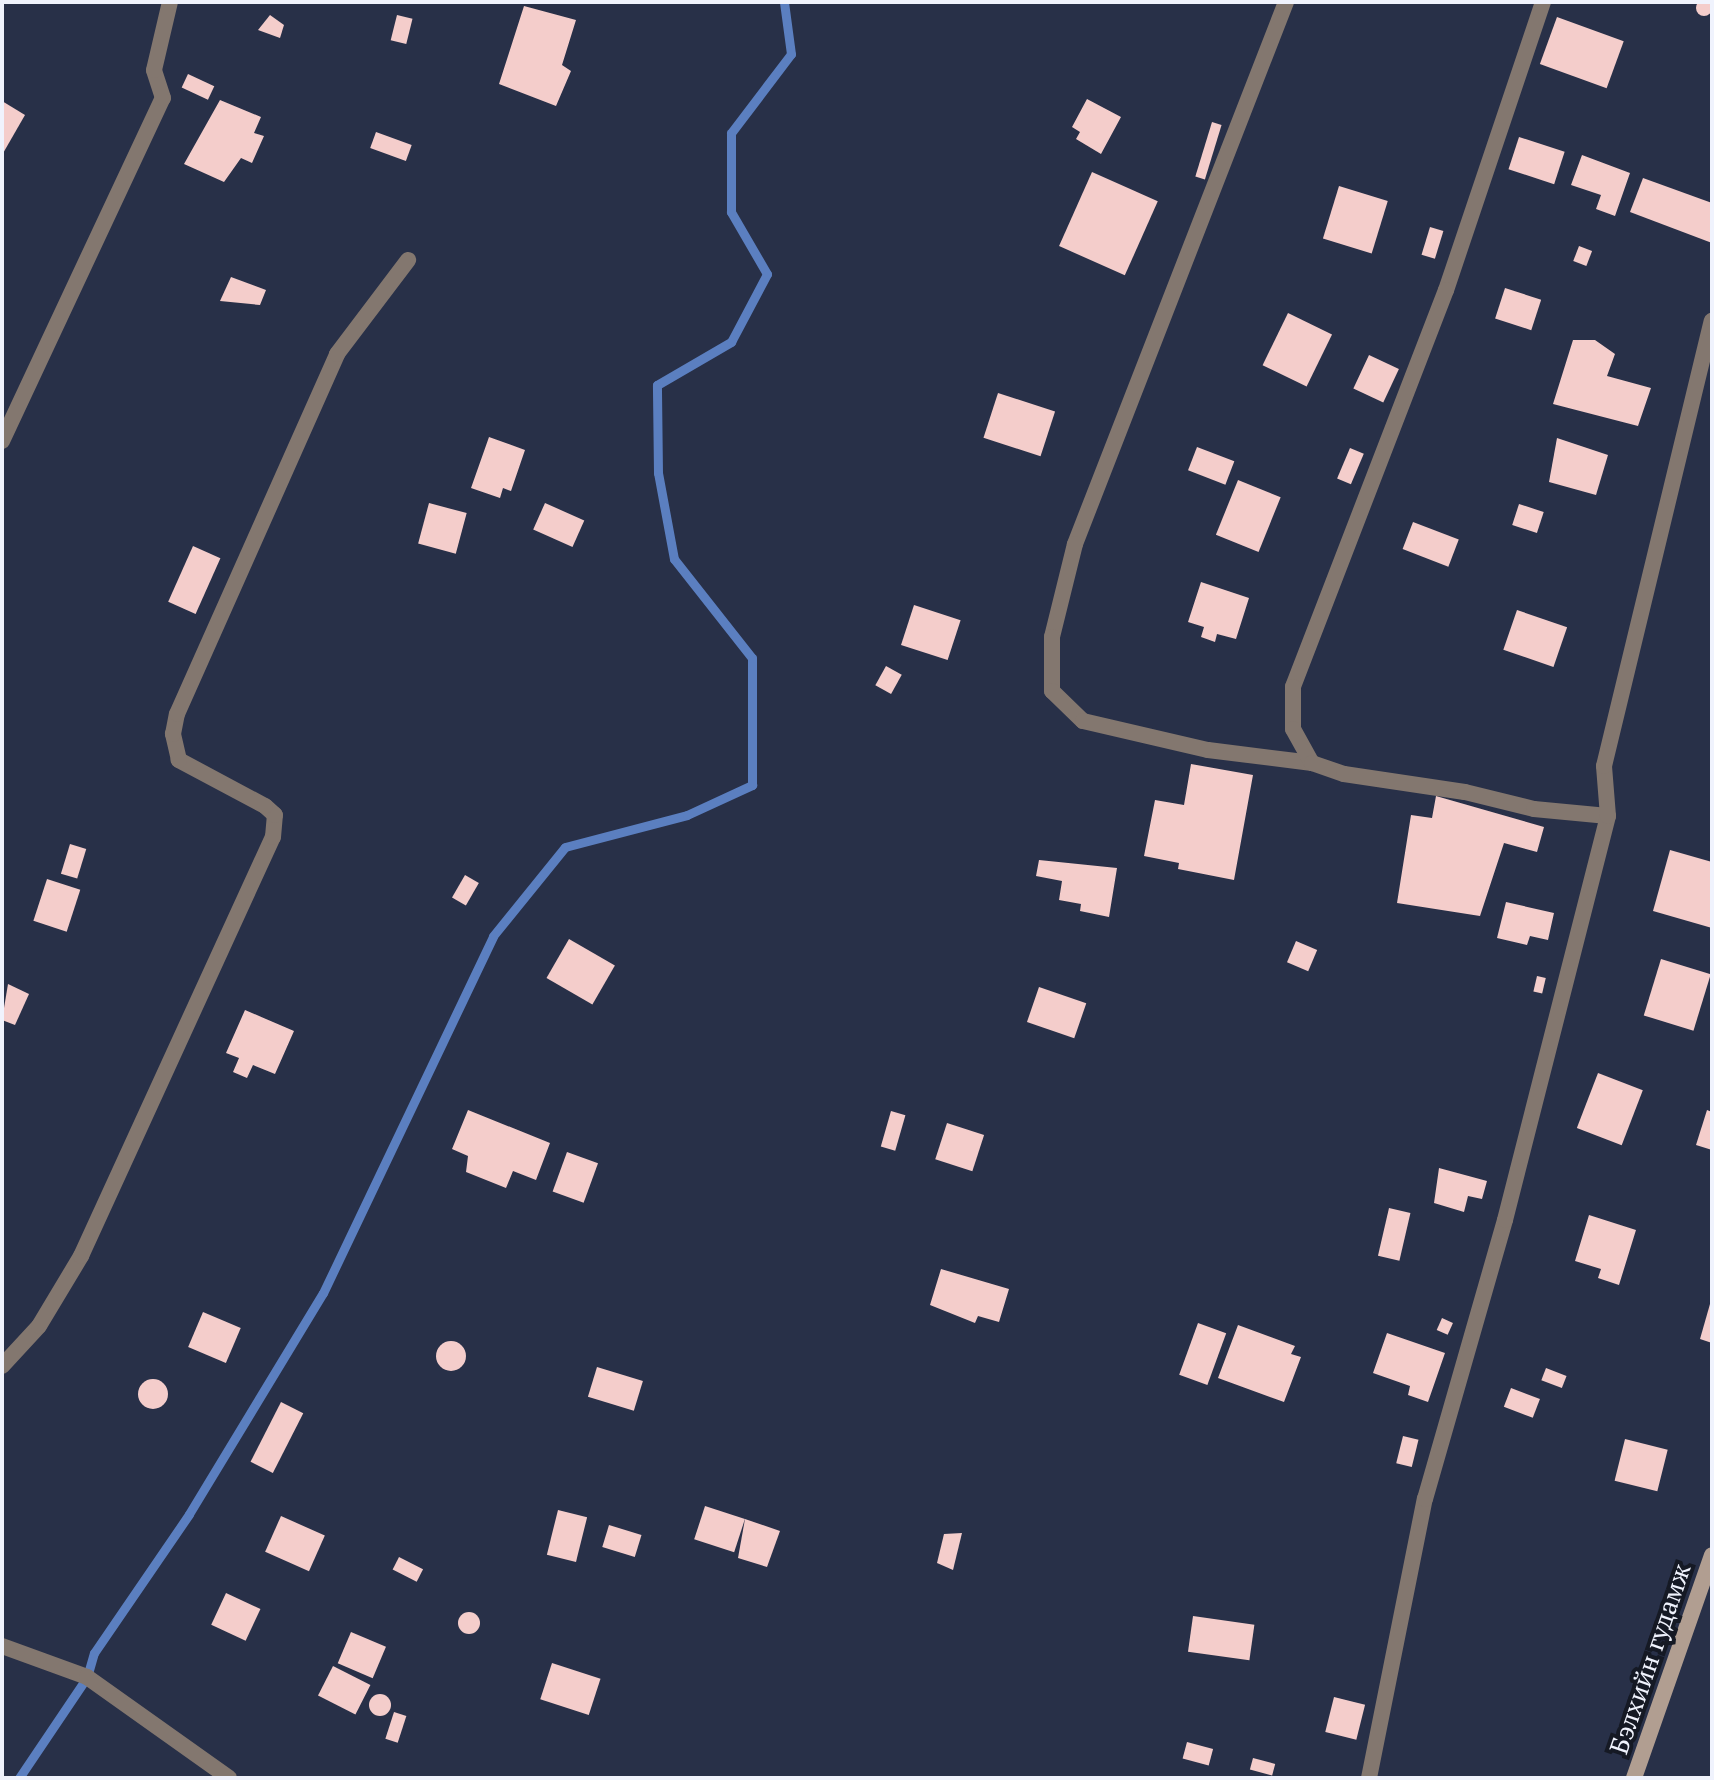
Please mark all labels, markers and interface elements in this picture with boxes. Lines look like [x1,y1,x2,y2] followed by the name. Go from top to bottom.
[1603,1560,1697,1758] street label: Бэлхийн гудамж

